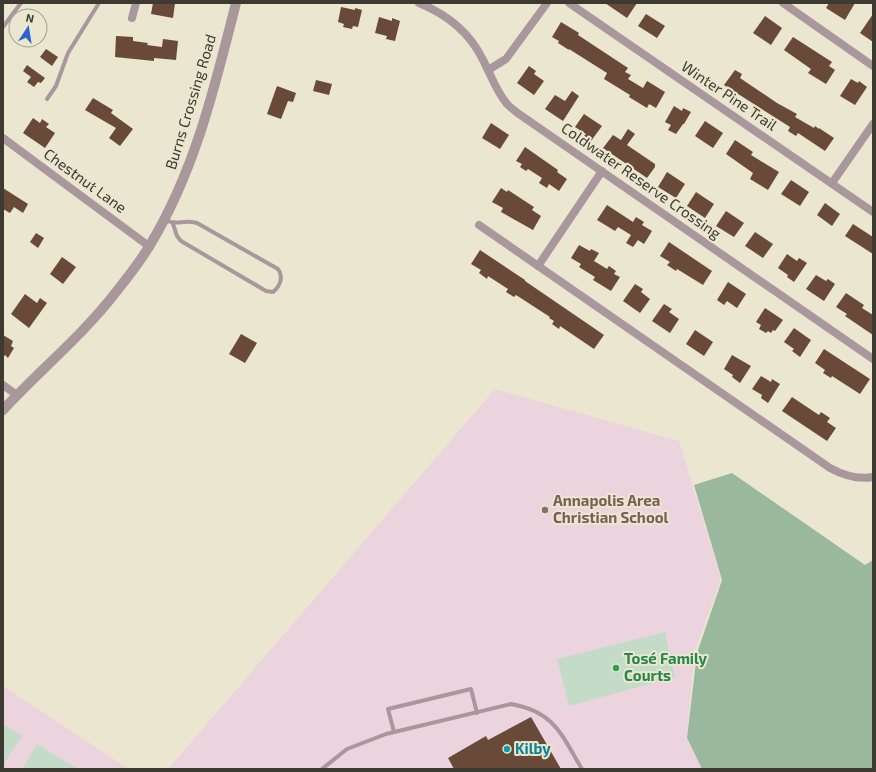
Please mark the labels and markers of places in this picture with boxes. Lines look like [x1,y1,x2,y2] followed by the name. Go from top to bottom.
[553,491,669,526] place label: Annapolis Area Christian School
[540,505,550,515] marker: Annapolis Area Christian School
[624,649,708,684] place label: Tosé Family Courts
[611,663,621,673] marker: Tosé Family Courts
[515,739,551,758] place label: Kilby
[502,744,512,754] marker: Kilby

